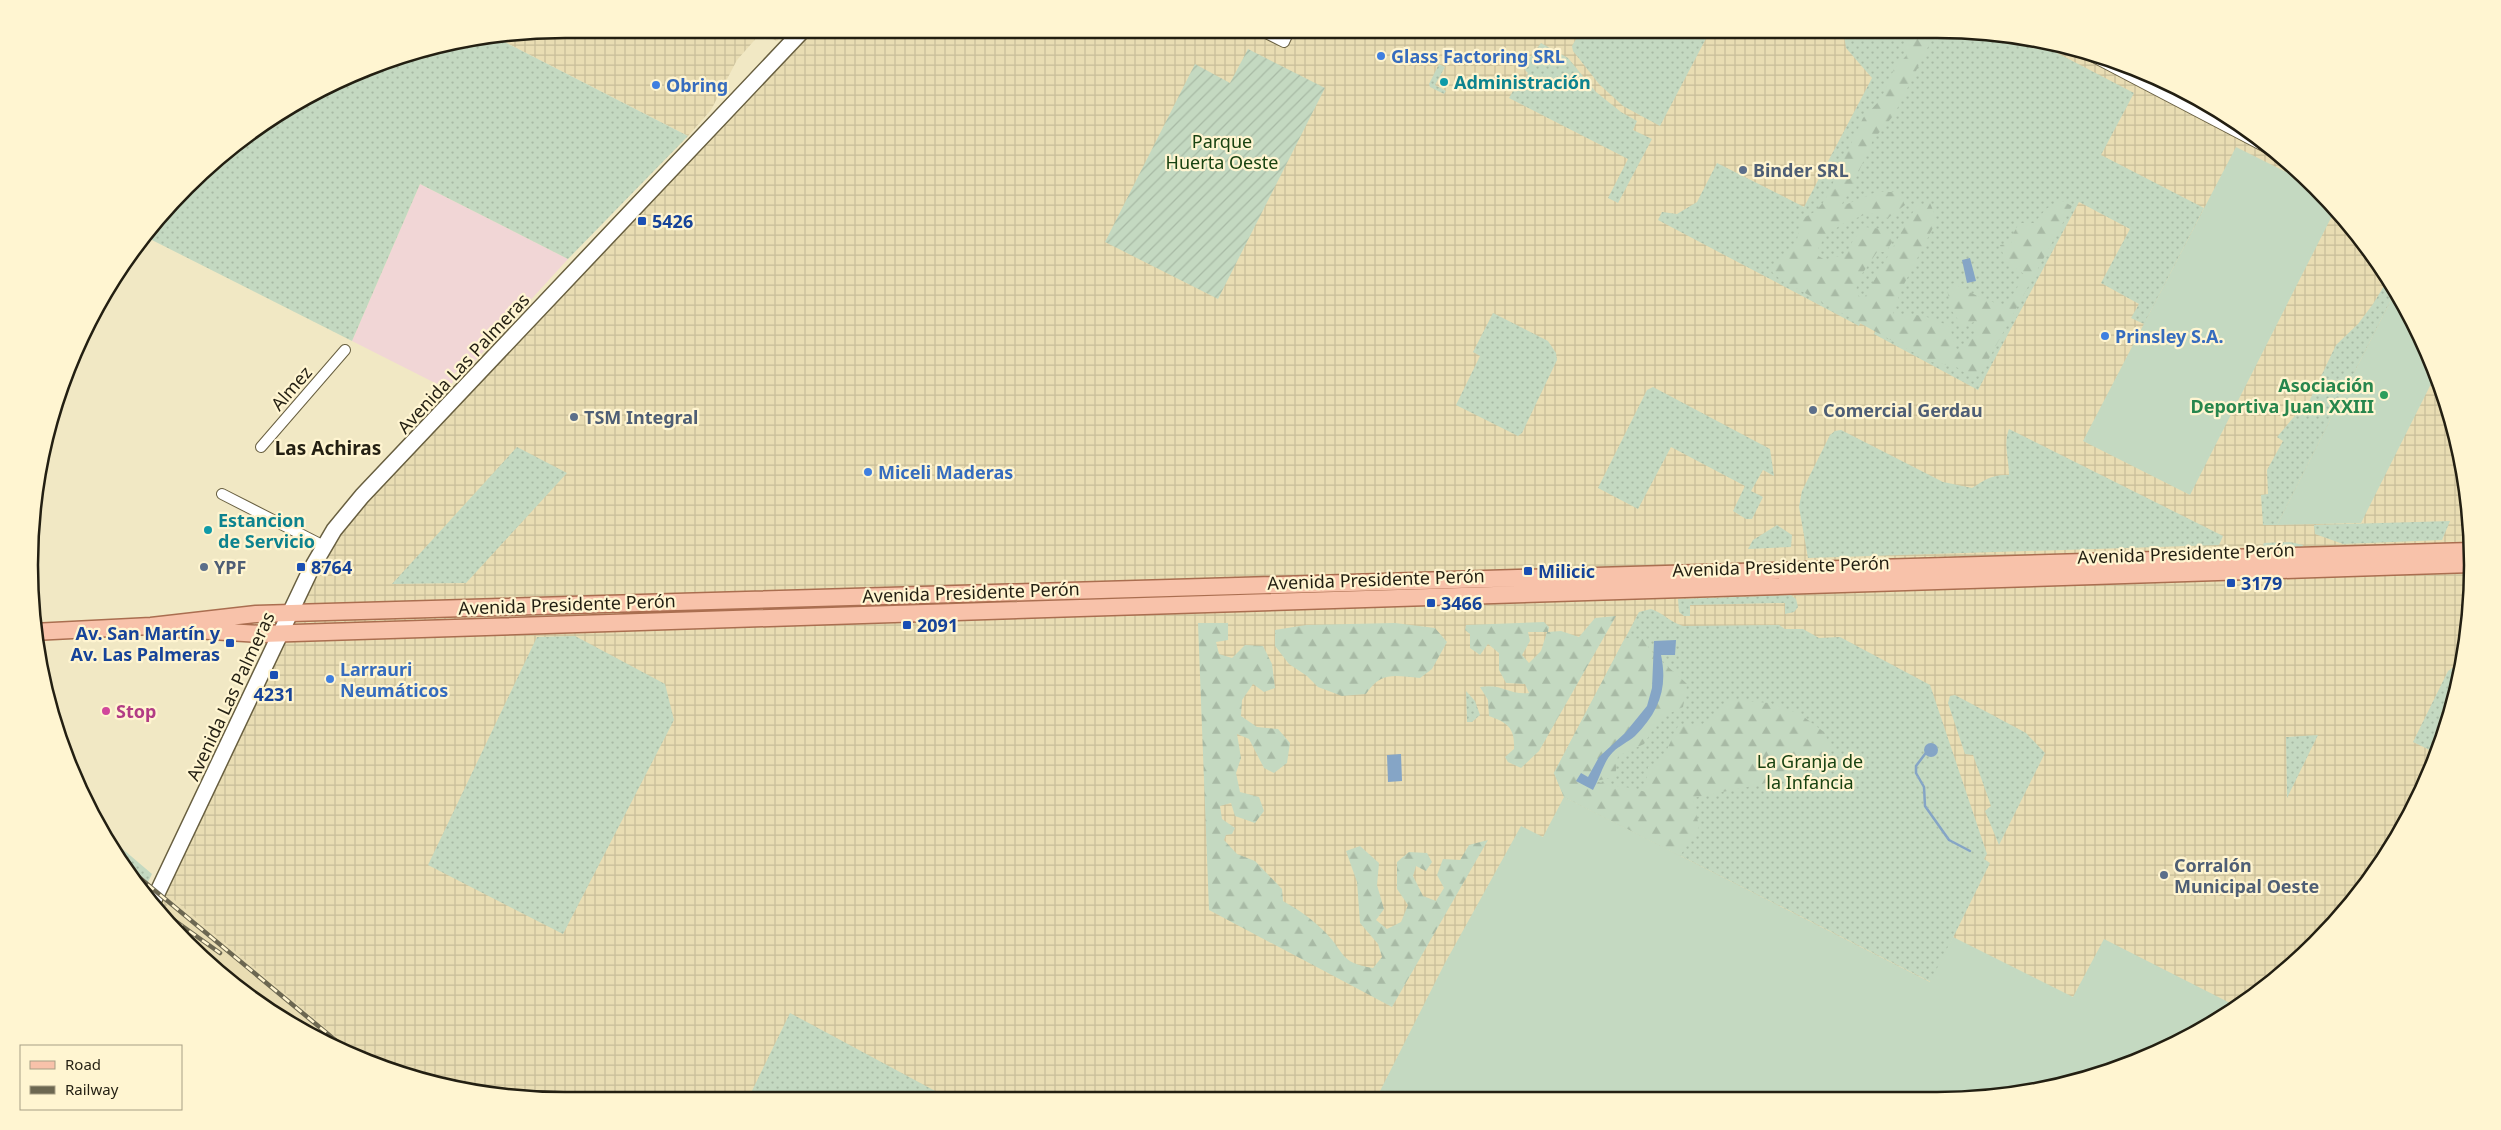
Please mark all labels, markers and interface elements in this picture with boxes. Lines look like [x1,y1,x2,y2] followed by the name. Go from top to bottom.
[1391,44,1565,68] place label: Glass Factoring SRL
[1375,50,1387,62] marker: Glass Factoring SRL
[1454,70,1591,94] place label: Administración
[666,73,728,97] place label: Obring
[1438,76,1450,88] marker: Administración
[650,79,662,91] marker: Obring
[1166,129,1278,174] park label: Parque Huerta Oeste
[1753,158,1849,182] place label: Binder SRL
[1737,164,1749,176] marker: Binder SRL
[652,209,693,233] place label: 5426
[636,215,648,227] marker: 5426
[392,288,534,438] street label: Avenida Las Palmeras
[2115,324,2224,348] place label: Prinsley S.A.
[2099,330,2111,342] marker: Prinsley S.A.
[265,361,317,415] street label: Almez
[2191,373,2374,418] place label: Asociación Deportiva Juan XXIII
[2378,389,2390,401] marker: Asociación Deportiva Juan XXIII
[1823,398,1983,422] place label: Comercial Gerdau
[1807,404,1819,416] marker: Comercial Gerdau
[584,405,698,429] place label: TSM Integral
[568,411,580,423] marker: TSM Integral
[275,435,381,461] district label: Las Achiras
[878,460,1013,484] place label: Miceli Maderas
[862,466,874,478] marker: Miceli Maderas
[218,508,315,553] place label: Estancion de Servicio
[202,524,214,536] marker: Estancion de Servicio
[2077,537,2295,569] street label: Avenida Presidente Perón
[1672,550,1890,582] street label: Avenida Presidente Perón
[214,555,246,579] place label: YPF
[311,555,352,579] place label: 8764
[1538,559,1595,583] place label: Milicic
[198,561,210,573] marker: YPF
[295,561,307,573] marker: 8764
[1267,563,1485,595] street label: Avenida Presidente Perón
[1522,565,1534,577] marker: Milicic
[2241,571,2282,595] place label: 3179
[862,576,1080,608] street label: Avenida Presidente Perón
[2225,577,2237,589] marker: 3179
[458,588,676,620] street label: Avenida Presidente Perón
[1441,591,1482,615] place label: 3466
[1425,597,1437,609] marker: 3466
[180,608,280,784] street label: Avenida Las Palmeras
[917,613,958,637] place label: 2091
[901,619,913,631] marker: 2091
[71,621,221,666] place label: Av. San Martín y Av. Las Palmeras
[224,637,236,649] marker: Av. San Martín y Av. Las Palmeras
[340,657,448,702] place label: Larrauri Neumáticos
[268,669,280,681] marker: 4231
[324,673,336,685] marker: Larrauri Neumáticos
[253,682,295,706] place label: 4231
[116,699,156,723] place label: Stop
[100,705,112,717] marker: Stop
[1757,749,1863,794] park label: La Granja de la Infancia
[2174,853,2319,898] place label: Corralón Municipal Oeste
[2158,869,2170,881] marker: Corralón Municipal Oeste
[20,1045,182,1110] legend
[65,1054,101,1074] text: Road
[65,1079,119,1099] text: Railway

